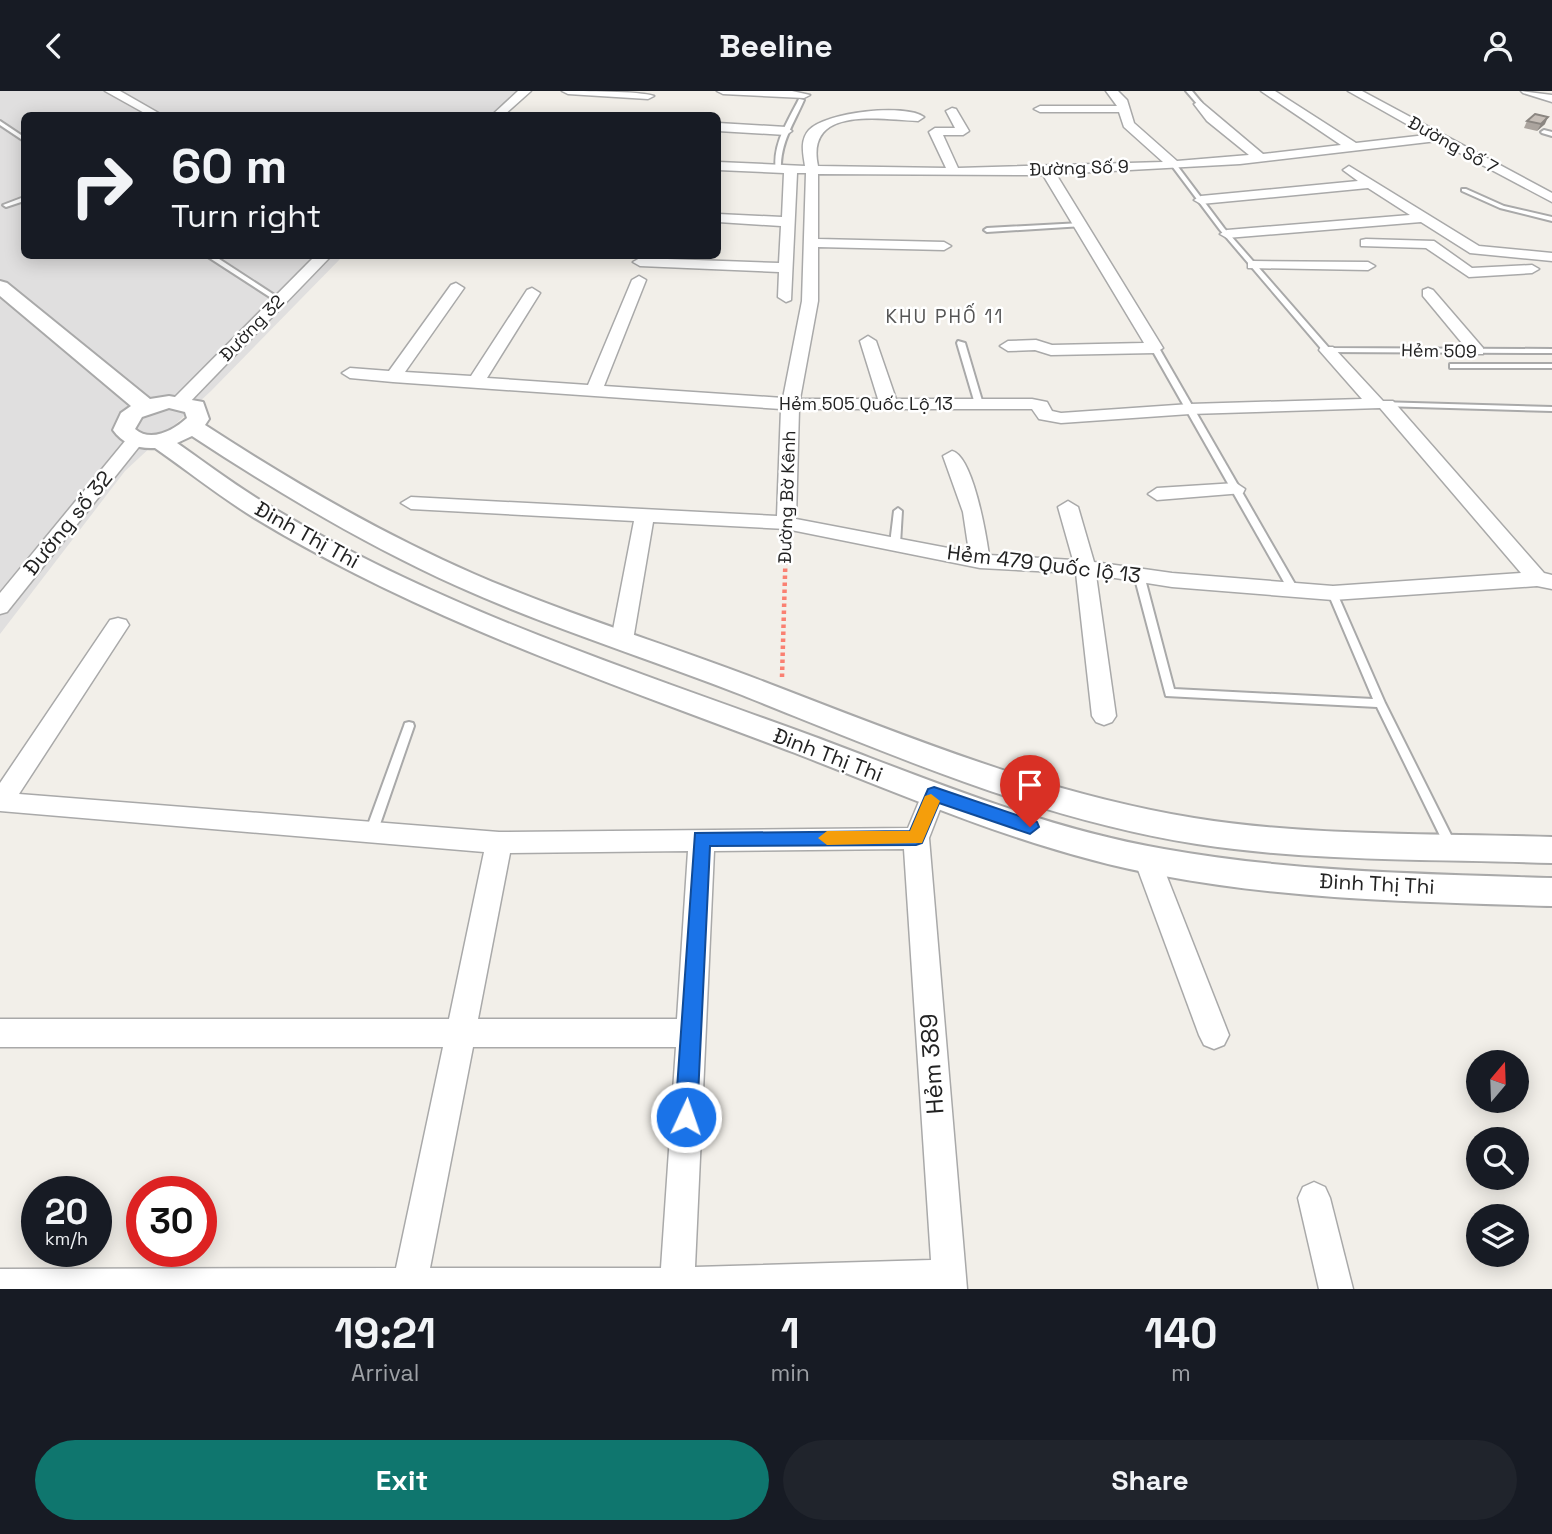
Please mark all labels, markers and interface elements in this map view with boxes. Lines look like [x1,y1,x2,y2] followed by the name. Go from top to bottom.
[719,26,833,66] text: Beeline
[35,27,73,65] icon: back
[1479,27,1517,65] icon: person
[1404,111,1502,179] street label: Đường Số 7
[171,135,287,197] text: 60 m
[56,140,147,231] icon: right
[1029,154,1129,181] street label: Đường Số 9
[171,196,321,236] text: Turn right
[214,290,289,366] street label: Đường 32
[886,303,1004,329] district label: KHU PHỐ 11
[1401,338,1477,363] street label: Hẻm 509
[779,392,953,415] street label: Hẻm 505 Quốc Lộ 13
[773,430,800,564] street label: Đường Bờ Kênh
[17,465,118,581] street label: Đường số 32
[250,495,364,574] street label: Đinh Thị Thi
[946,538,1142,589] street label: Hẻm 479 Quốc lộ 13
[770,721,887,788] street label: Đinh Thị Thi
[1000,755,1060,827] pin
[1011,766,1049,804] icon: arrive
[1319,867,1435,900] street label: Đinh Thị Thi
[913,1013,950,1115] street label: Hẻm 389
[1466,1050,1530,1113] north arrow
[1466,1050,1529,1267] map controls
[649,1080,723,1154] position arrow
[1466,1127,1529,1190] button: search
[126,1176,217,1267] speed limit sign: 30
[45,1190,88,1234] text: 20
[1466,1204,1529,1267] button: layers
[45,1227,88,1250] text: km/h
[335,1307,436,1360] text: 19:21
[781,1307,800,1360] text: 1
[1145,1307,1217,1360] text: 140
[351,1358,419,1388] text: Arrival
[770,1358,810,1388] text: min
[1171,1358,1191,1388] text: m
[35,1440,769,1520] button: Exit
[783,1440,1517,1520] button: Share

